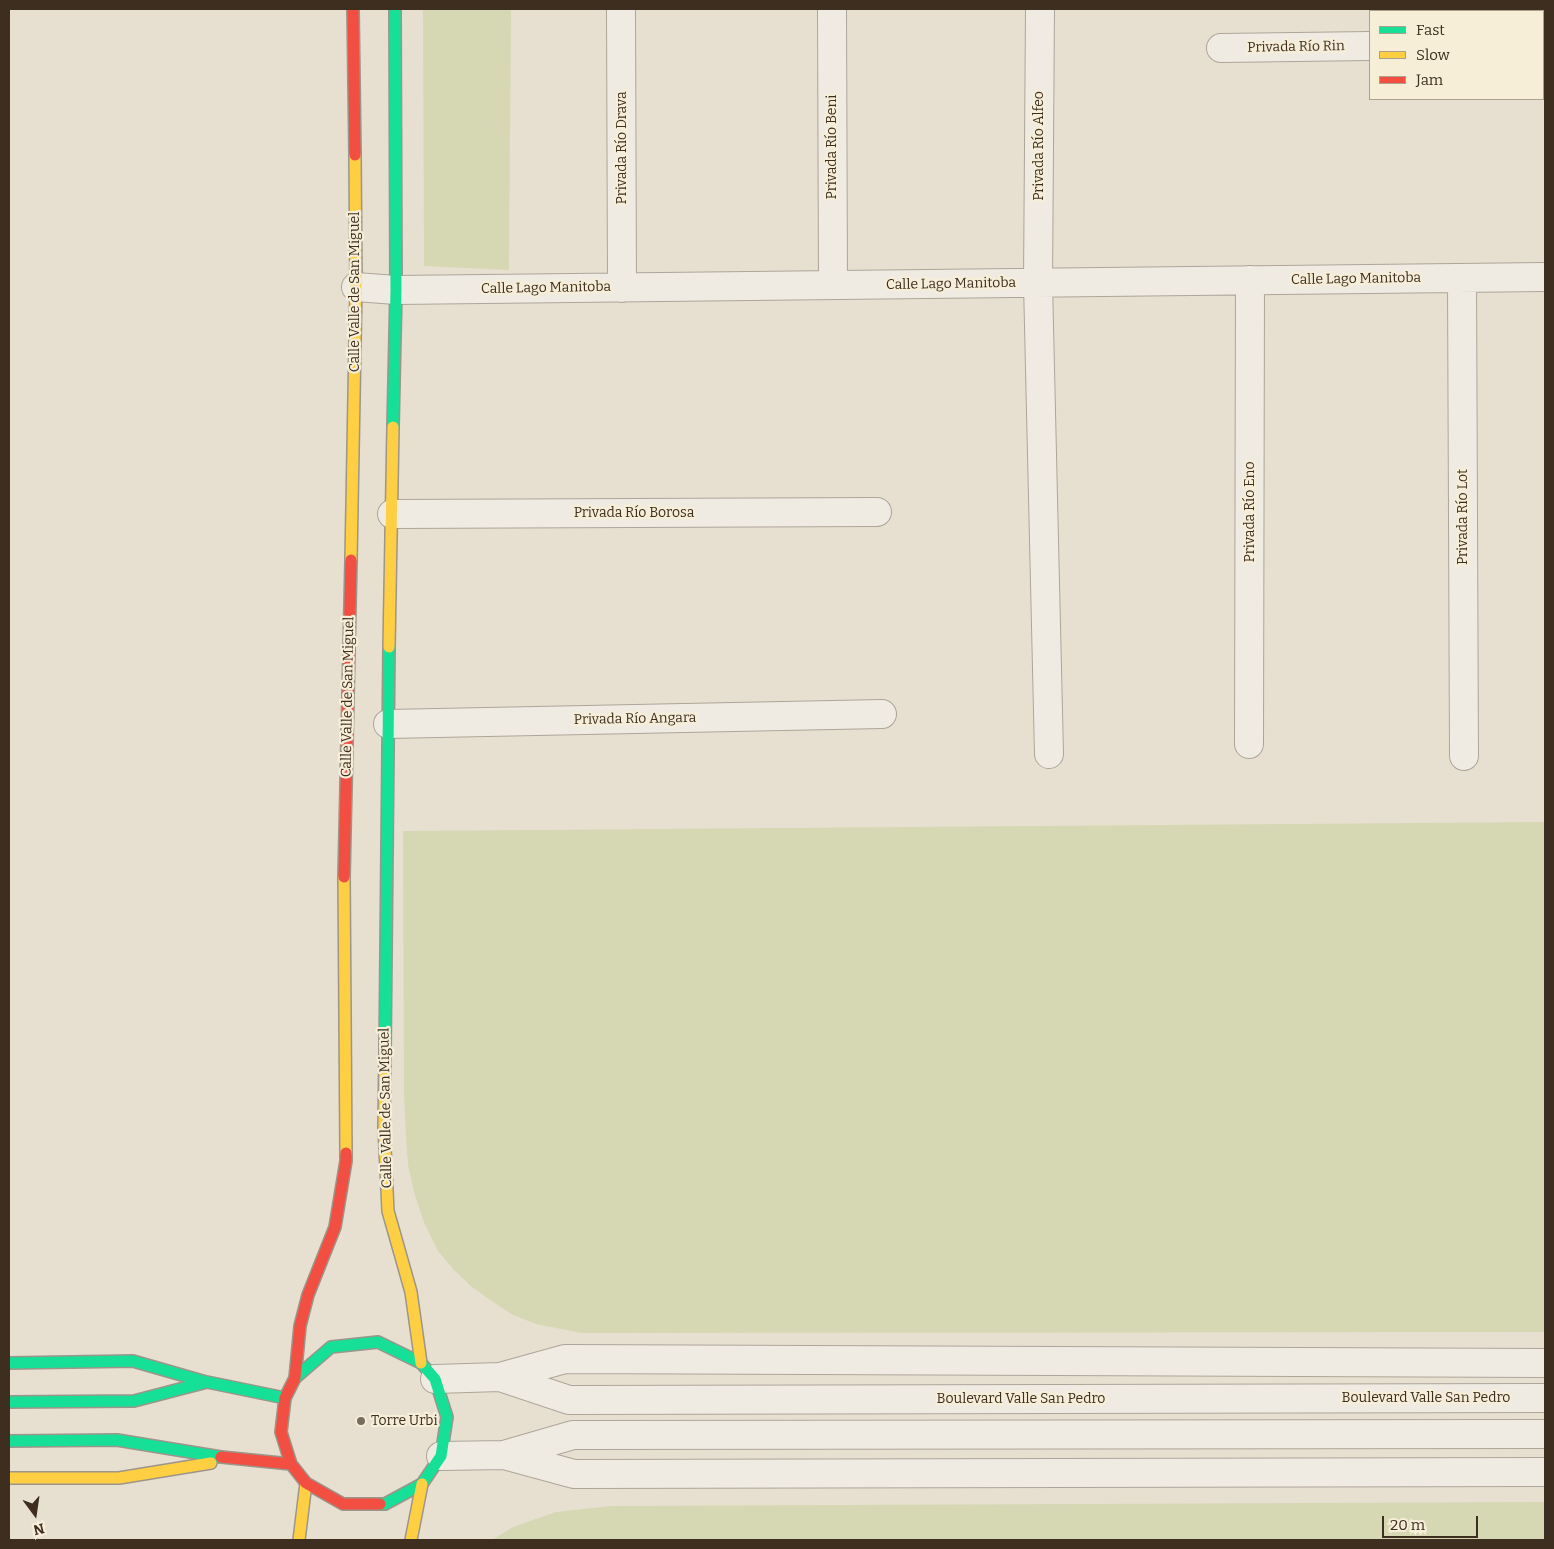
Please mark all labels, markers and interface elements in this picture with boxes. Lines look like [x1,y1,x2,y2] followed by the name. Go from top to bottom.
[1369,10,1544,100] legend
[1416,21,1445,39] text: Fast
[1247,38,1345,56] street label: Privada Río Rin
[1416,46,1450,64] text: Slow
[1416,71,1443,89] text: Jam
[614,91,630,205] street label: Privada Río Drava
[1031,91,1047,201] street label: Privada Río Alfeo
[824,94,840,200] street label: Privada Río Beni
[347,212,363,372] street label: Calle Valle de San Miguel
[1291,269,1421,289] street label: Calle Lago Manitoba
[886,274,1016,294] street label: Calle Lago Manitoba
[481,278,611,298] street label: Calle Lago Manitoba
[1242,462,1258,562] street label: Privada Río Eno
[1455,469,1471,565] street label: Privada Río Lot
[574,505,694,521] street label: Privada Río Borosa
[338,617,358,777] street label: Calle Valle de San Miguel
[573,710,697,728] street label: Privada Río Angara
[376,1028,396,1188] street label: Calle Valle de San Miguel
[1342,1390,1510,1406] street label: Boulevard Valle San Pedro
[937,1391,1105,1407] street label: Boulevard Valle San Pedro
[371,1413,438,1429] place label: Torre Urbi
[355,1415,367,1427] marker: Torre Urbi
[10,1489,60,1539] north arrow
[1384,1506,1480,1538] scale bar
[1390,1516,1425,1534] text: 20 m
[31,1519,46,1539] text: N

